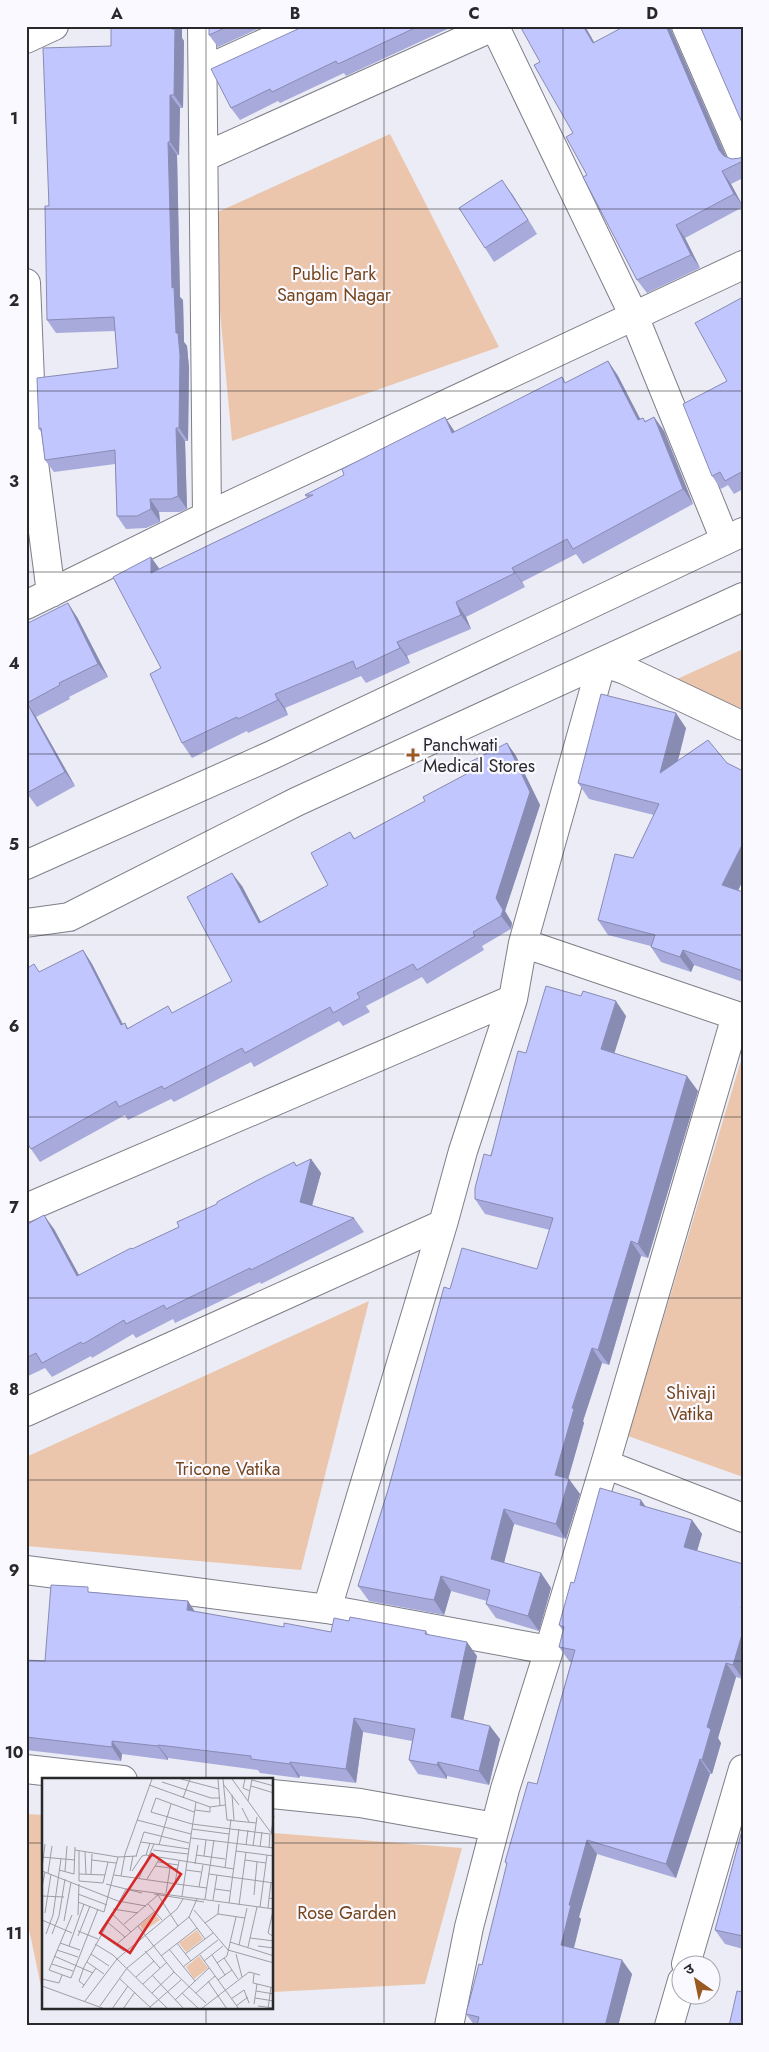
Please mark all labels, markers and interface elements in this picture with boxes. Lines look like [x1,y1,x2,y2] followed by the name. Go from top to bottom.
[110,2,123,25] text: A
[290,2,300,25] text: B
[468,2,480,25] text: C
[646,2,658,25] text: D
[10,107,18,130] text: 1
[277,261,392,308] park label: Public Park Sangam Nagar
[9,289,19,312] text: 2
[9,470,19,493] text: 3
[8,652,20,675] text: 4
[423,732,535,779] place label: Panchwati Medical Stores
[407,749,419,761] marker: Panchwati Medical Stores
[9,833,19,856] text: 5
[9,1015,19,1038] text: 6
[9,1196,19,1219] text: 7
[9,1378,19,1401] text: 8
[666,1380,716,1427] park label: Shivaji Vatika
[176,1456,280,1482] park label: Tricone Vatika
[9,1559,19,1582] text: 9
[5,1741,23,1764] text: 10
[42,1778,274,2010] inset map
[297,1900,397,1926] park label: Rose Garden
[6,1922,22,1945] text: 11
[672,1954,722,2004] north arrow
[680,1958,698,1980] text: उ

